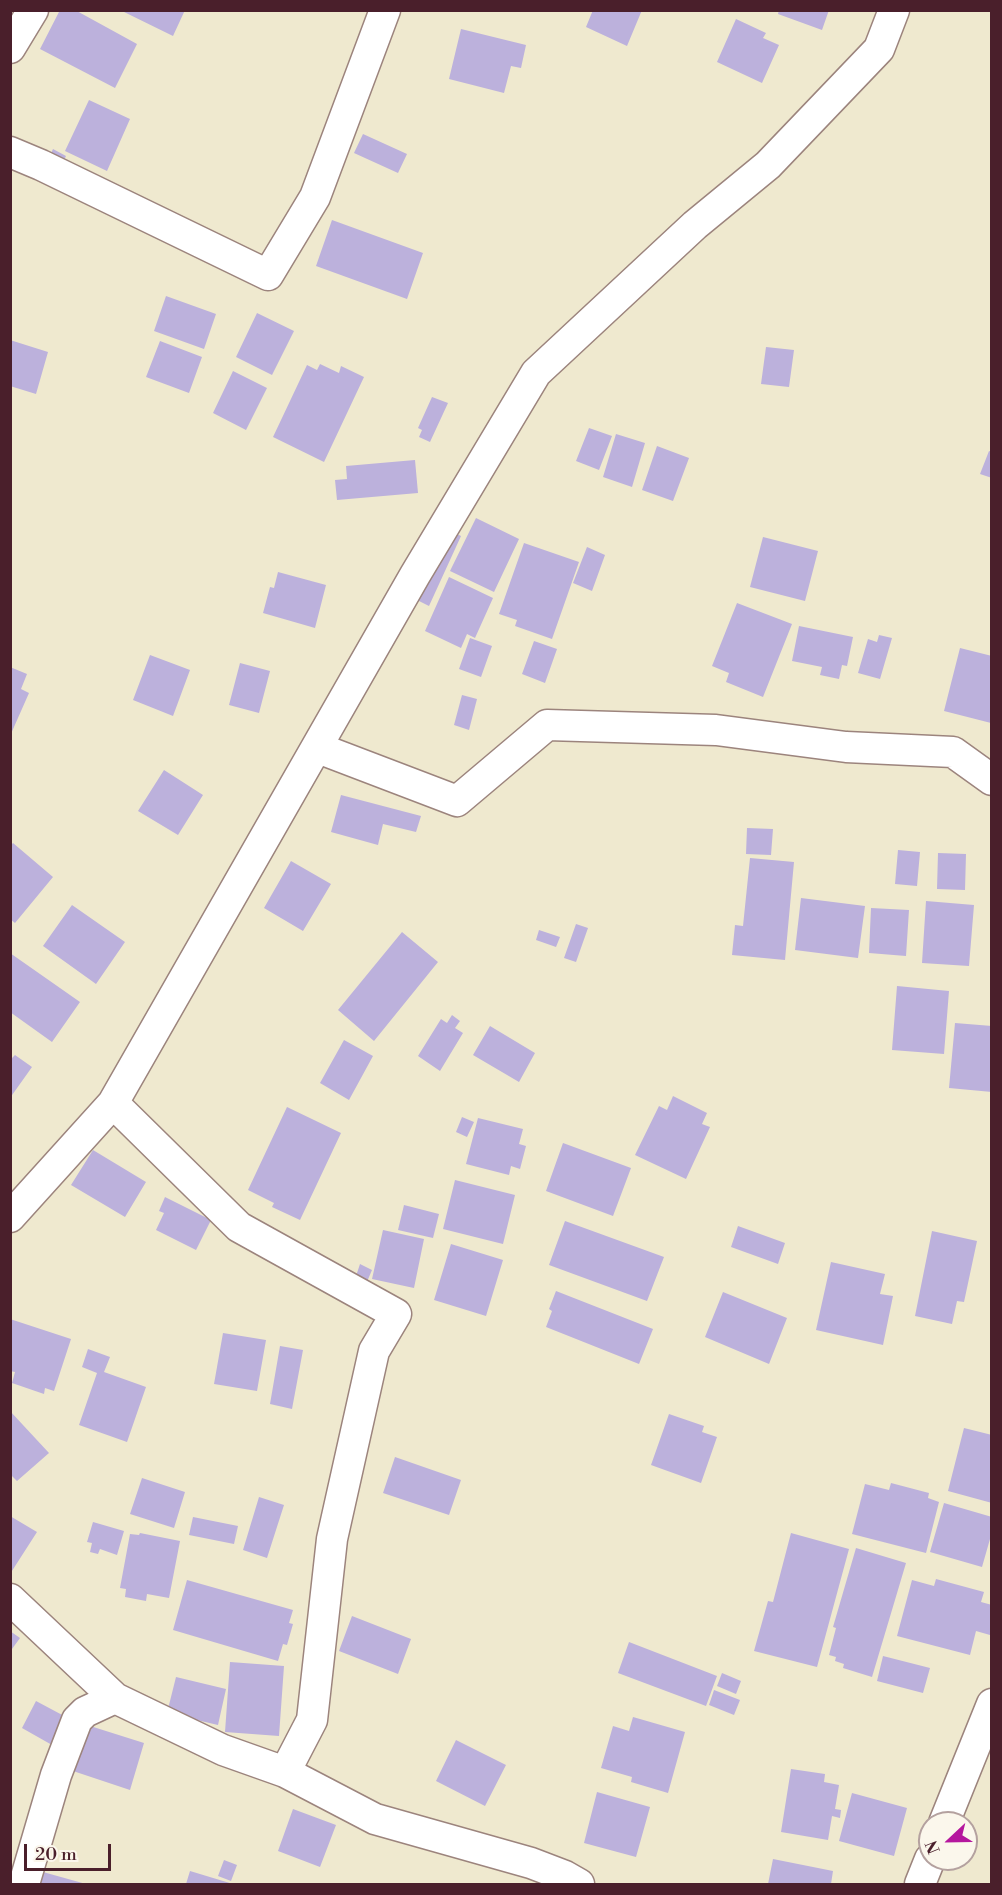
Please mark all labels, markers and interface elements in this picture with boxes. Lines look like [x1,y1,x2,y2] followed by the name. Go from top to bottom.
[918,1811,978,1871] north arrow
[27,1832,114,1870] scale bar
[922,1837,945,1857] text: N
[35,1843,77,1866] text: 20 m

